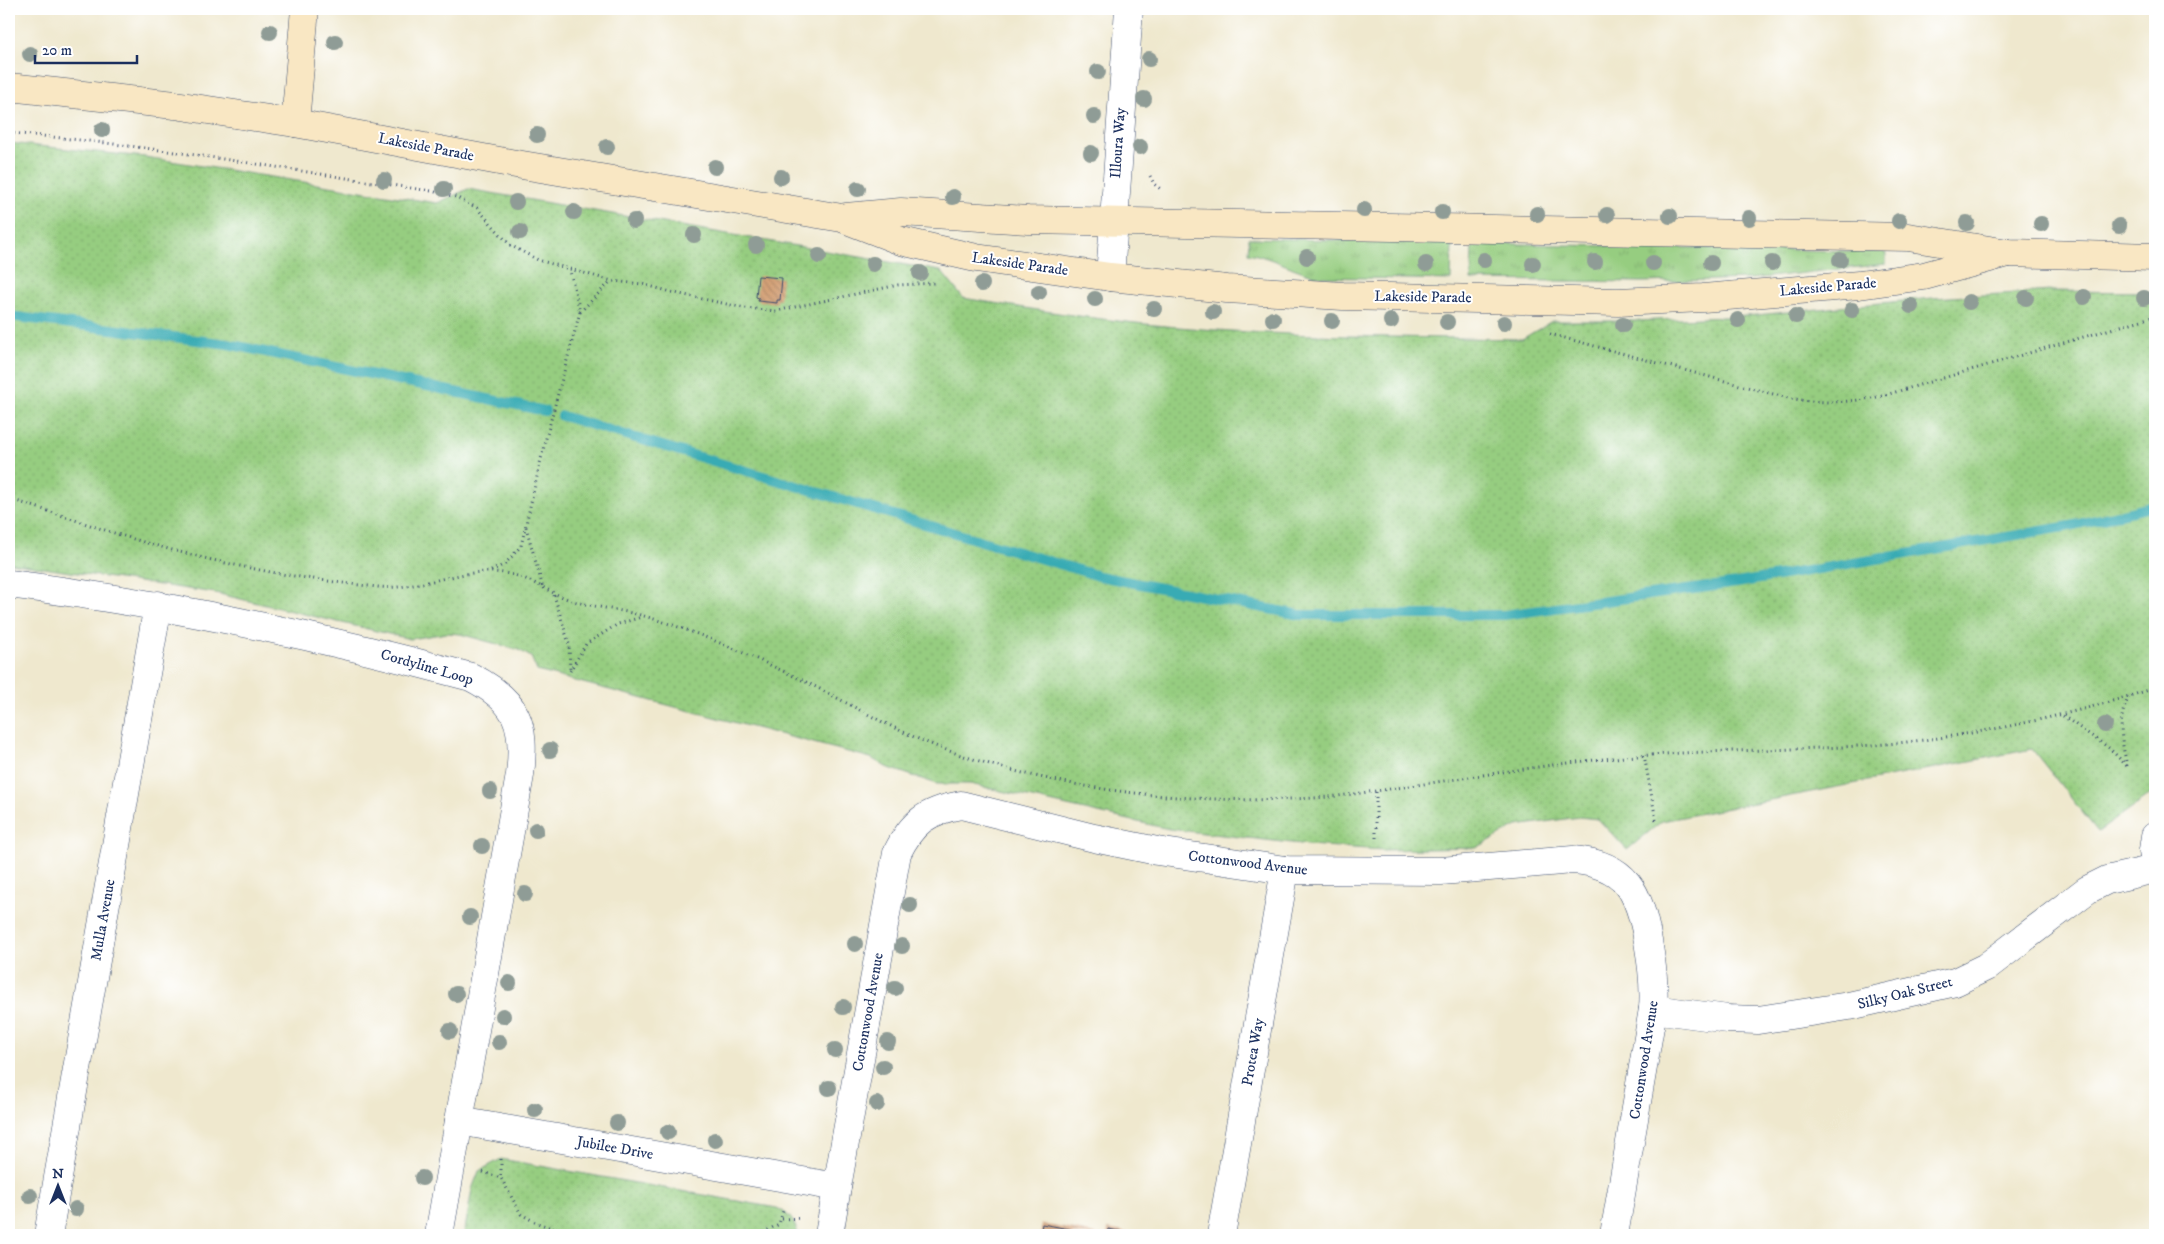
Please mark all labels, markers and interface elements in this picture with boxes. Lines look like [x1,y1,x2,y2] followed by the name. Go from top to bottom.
[35,32,138,64] scale bar
[42,41,72,60] text: 20 m
[1106,106,1130,179] street label: Illoura Way
[376,128,476,166] street label: Lakeside Parade
[971,248,1069,280] street label: Lakeside Parade
[1779,273,1877,301] street label: Lakeside Parade
[1374,287,1472,307] street label: Lakeside Parade
[378,645,476,689] street label: Cordyline Loop
[1187,846,1309,880] street label: Cottonwood Avenue
[86,878,120,962] street label: Mulla Avenue
[848,951,888,1073] street label: Cottonwood Avenue
[1856,972,1955,1014] street label: Silky Oak Street
[1625,999,1663,1121] street label: Cottonwood Avenue
[1238,1016,1268,1087] street label: Protea Way
[573,1132,655,1164] street label: Jubilee Drive
[32,1162,82,1212] north arrow
[52,1165,64,1183] text: N

